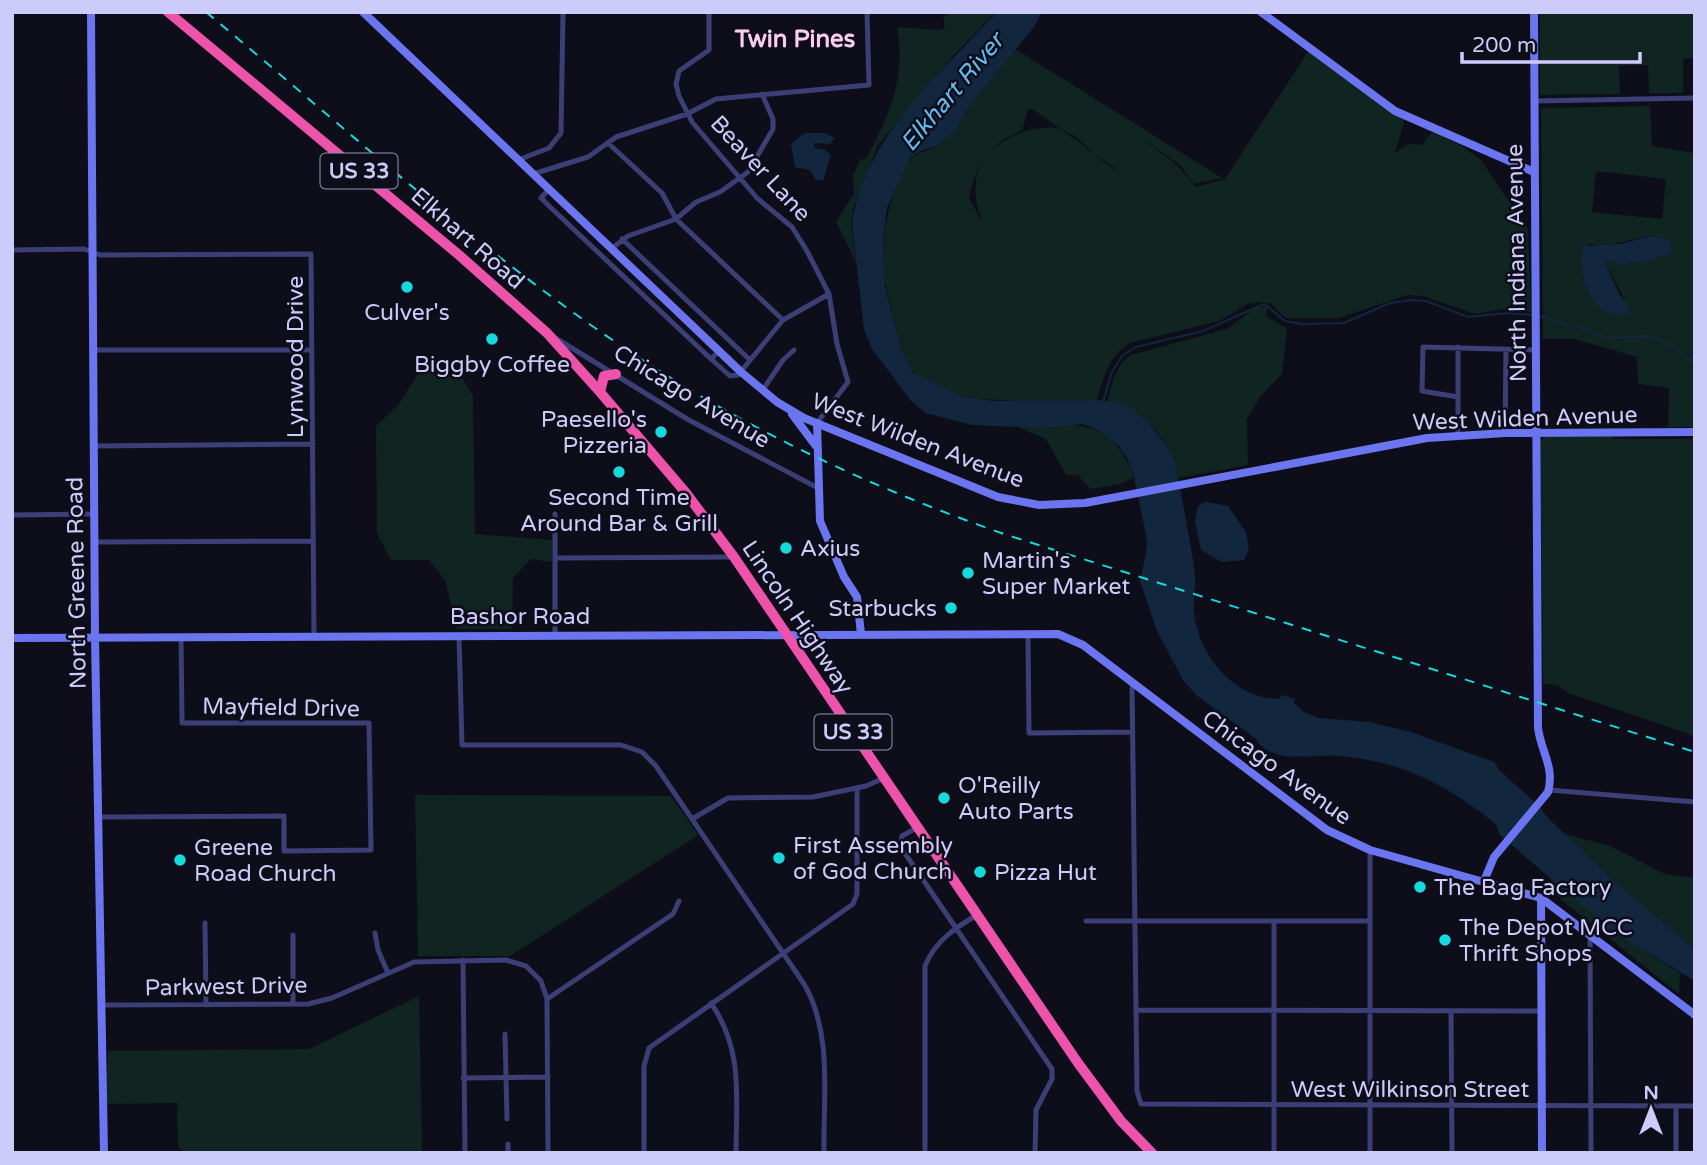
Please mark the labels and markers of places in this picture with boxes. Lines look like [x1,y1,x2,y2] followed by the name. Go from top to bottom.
[399,279,415,295] marker: Culver's
[364,299,450,327] place label: Culver's
[484,331,500,347] marker: Biggby Coffee
[414,351,570,379] place label: Biggby Coffee
[541,406,647,460] place label: Paesello's Pizzeria
[653,424,669,440] marker: Paesello's Pizzeria
[611,464,627,480] marker: Second Time Around Bar & Grill
[520,484,718,538] place label: Second Time Around Bar & Grill
[800,535,860,563] place label: Axius
[778,540,794,556] marker: Axius
[982,547,1131,601] place label: Martin's Super Market
[960,565,976,581] marker: Martin's Super Market
[829,595,937,623] place label: Starbucks
[943,600,959,616] marker: Starbucks
[958,772,1074,826] place label: O'Reilly Auto Parts
[936,790,952,806] marker: O'Reilly Auto Parts
[793,832,953,886] place label: First Assembly of God Church
[194,834,336,888] place label: Greene Road Church
[771,850,787,866] marker: First Assembly of God Church
[172,852,188,868] marker: Greene Road Church
[994,859,1097,887] place label: Pizza Hut
[972,864,988,880] marker: Pizza Hut
[1434,874,1611,902] place label: The Bag Factory
[1412,879,1428,895] marker: The Bag Factory
[1459,914,1633,968] place label: The Depot MCC Thrift Shops
[1437,932,1453,948] marker: The Depot MCC Thrift Shops

